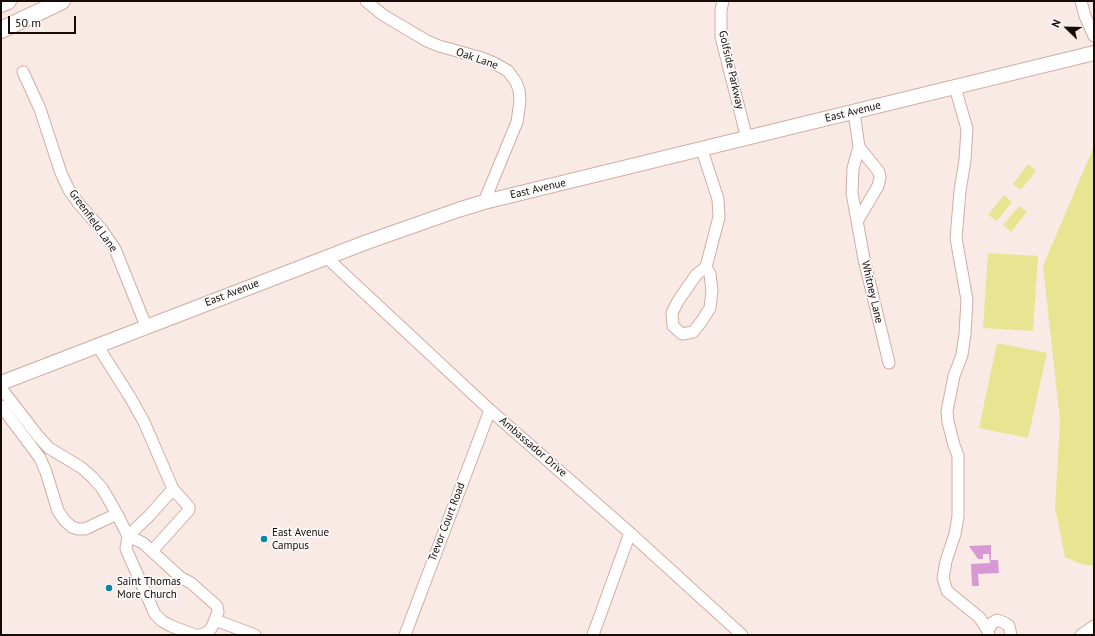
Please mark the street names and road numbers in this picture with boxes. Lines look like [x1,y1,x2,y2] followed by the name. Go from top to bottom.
[716,29,746,111] street label: Golfside Parkway
[454,46,500,72] street label: Oak Lane
[824,99,882,125] street label: East Avenue
[509,176,567,202] street label: East Avenue
[66,187,120,255] street label: Greenfield Lane
[858,259,886,325] street label: Whitney Lane
[203,277,261,309] street label: East Avenue
[497,414,569,480] street label: Ambassador Drive
[426,481,468,563] street label: Trevor Court Road

